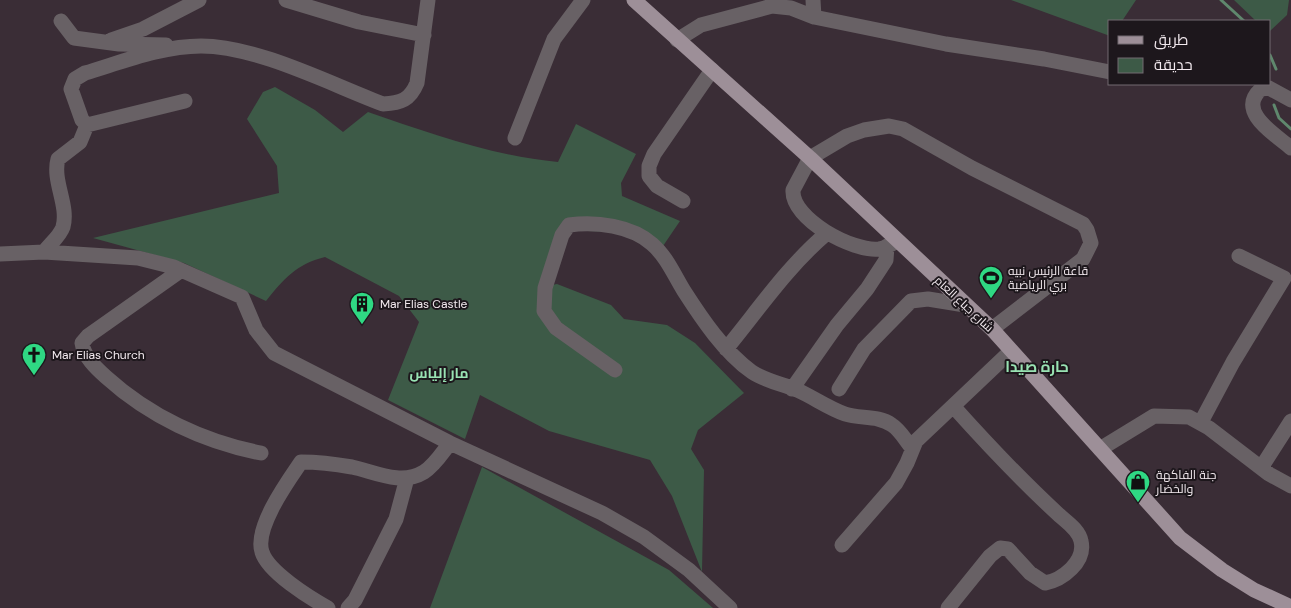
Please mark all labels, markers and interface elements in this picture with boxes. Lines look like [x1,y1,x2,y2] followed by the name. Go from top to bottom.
[1108,20,1271,85] legend
[1154,30,1188,50] text: طريق
[1154,55,1193,75] text: حديقة
[1008,263,1088,295] place label: قاعة الرئيس نبيه بري الرياضية
[978,265,1004,299] sports icon: قاعة الرئيس نبيه بري الرياضية
[931,273,997,336] street label: شارع جباع العام
[349,291,375,325] building icon: Mar Elias Castle
[380,296,468,312] place label: Mar Elias Castle
[21,342,47,376] church icon: Mar Elias Church
[52,347,145,363] place label: Mar Elias Church
[1005,357,1069,377] district label: حارة صيدا
[409,364,469,383] district label: مار إلياس
[1155,467,1216,497] place label: جنة الفاكهة والخضار
[1125,469,1151,503] shop icon: جنة الفاكهة والخضار

